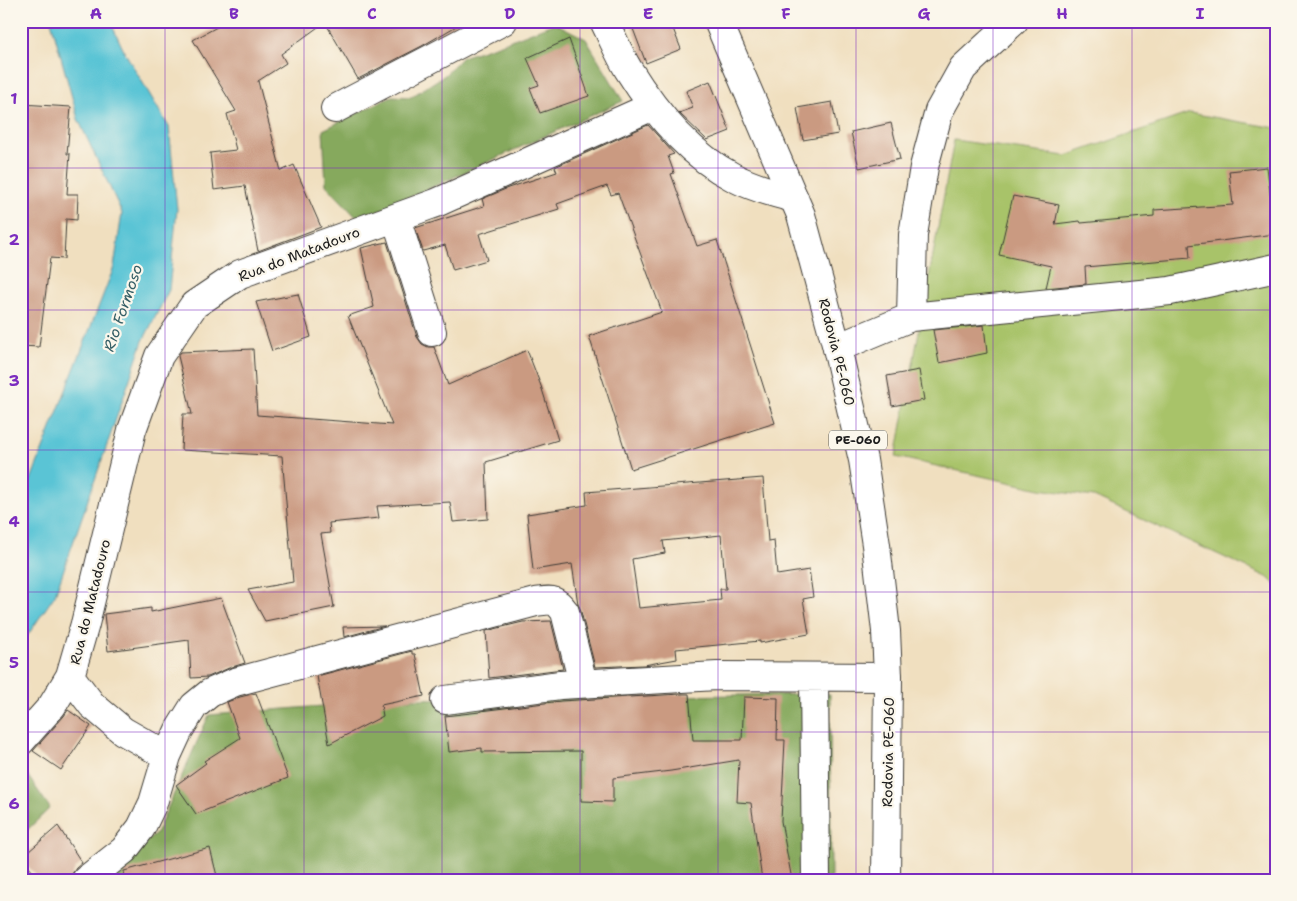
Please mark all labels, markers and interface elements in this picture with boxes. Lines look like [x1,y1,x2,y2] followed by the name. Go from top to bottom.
[90,3,102,24] text: A
[229,3,239,24] text: B
[367,3,377,24] text: C
[504,3,516,24] text: D
[643,3,653,24] text: E
[781,3,791,24] text: F
[918,3,931,24] text: G
[1056,3,1068,24] text: H
[1196,3,1205,24] text: I
[10,88,18,109] text: 1
[236,223,362,285] street label: Rua do Matadouro
[8,229,20,250] text: 2
[99,262,147,354] water label: Rio Formoso
[815,296,859,408] street label: Rodovia PE-060
[8,370,20,391] text: 3
[829,430,887,450] road number: PE-060
[8,511,20,532] text: 4
[66,537,114,667] street label: Rua do Matadouro
[9,652,19,673] text: 5
[878,697,898,807] street label: Rodovia PE-060
[8,793,20,814] text: 6

